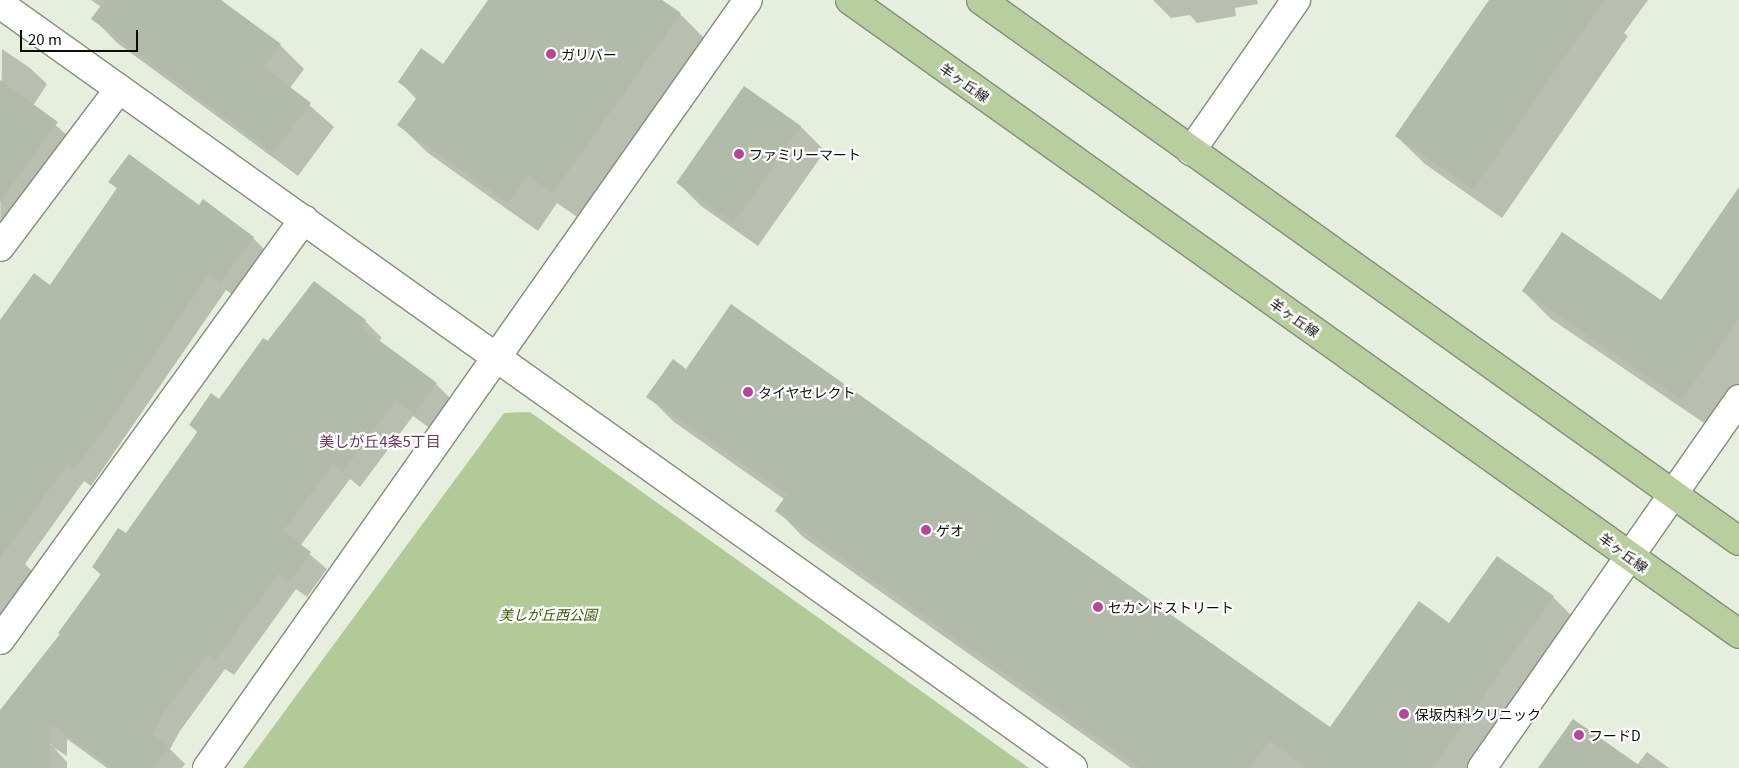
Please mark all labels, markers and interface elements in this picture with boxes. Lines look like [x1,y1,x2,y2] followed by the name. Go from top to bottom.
[22,20,140,52] scale bar
[28,28,62,49] text: 20 m
[561,46,617,62] place label: ガリバー
[545,48,557,60] marker: ガリバー
[937,59,993,105] street label: 羊ヶ丘線
[749,146,861,162] place label: ファミリーマート
[733,148,745,160] marker: ファミリーマート
[1267,294,1323,340] street label: 羊ヶ丘線
[758,384,856,400] place label: タイヤセレクト
[742,386,754,398] marker: タイヤセレクト
[319,432,441,450] district label: 美しが丘4条5丁目
[936,522,964,538] place label: ゲオ
[920,524,932,536] marker: ゲオ
[1596,529,1652,575] street label: 羊ヶ丘線
[1108,599,1234,615] place label: セカンドストリート
[1092,601,1104,613] marker: セカンドストリート
[499,606,597,622] park label: 美しが丘西公園
[1415,706,1541,722] place label: 保坂内科クリニック
[1397,707,1411,721] marker: 保坂内科クリニック
[1589,727,1641,743] place label: フードD
[1573,729,1585,741] marker: フードD

